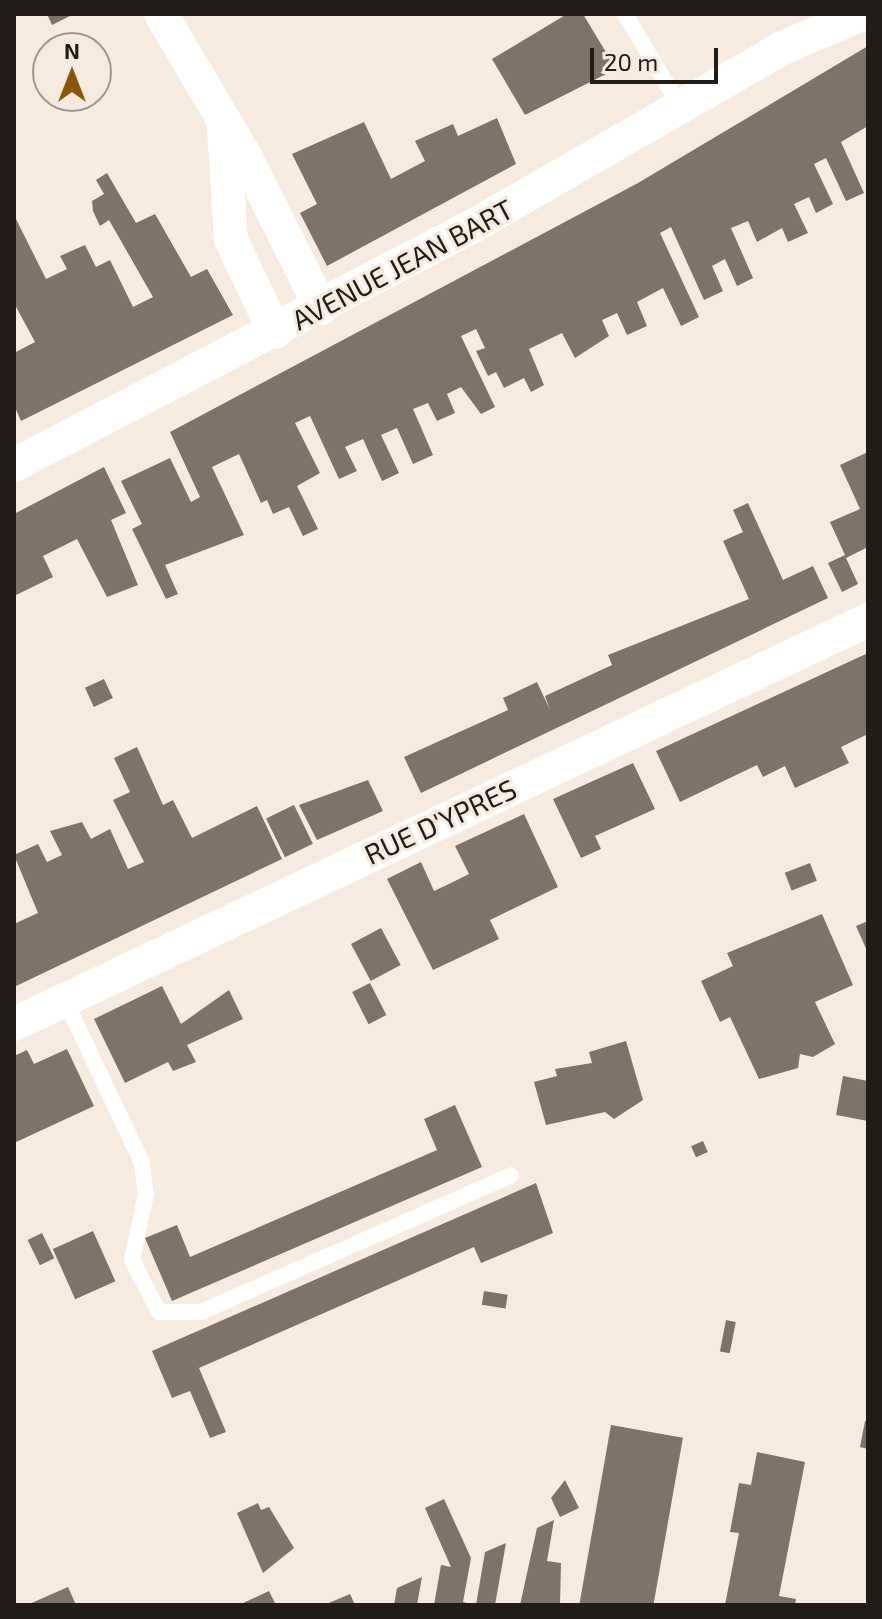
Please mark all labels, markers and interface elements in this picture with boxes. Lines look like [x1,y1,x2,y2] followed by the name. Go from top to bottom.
[32,32,112,112] north arrow
[594,32,722,82] scale bar
[64,37,80,63] text: N
[604,47,658,76] text: 20 m
[285,191,519,337] street label: AVENUE JEAN BART
[359,771,521,871] street label: RUE D'YPRES

